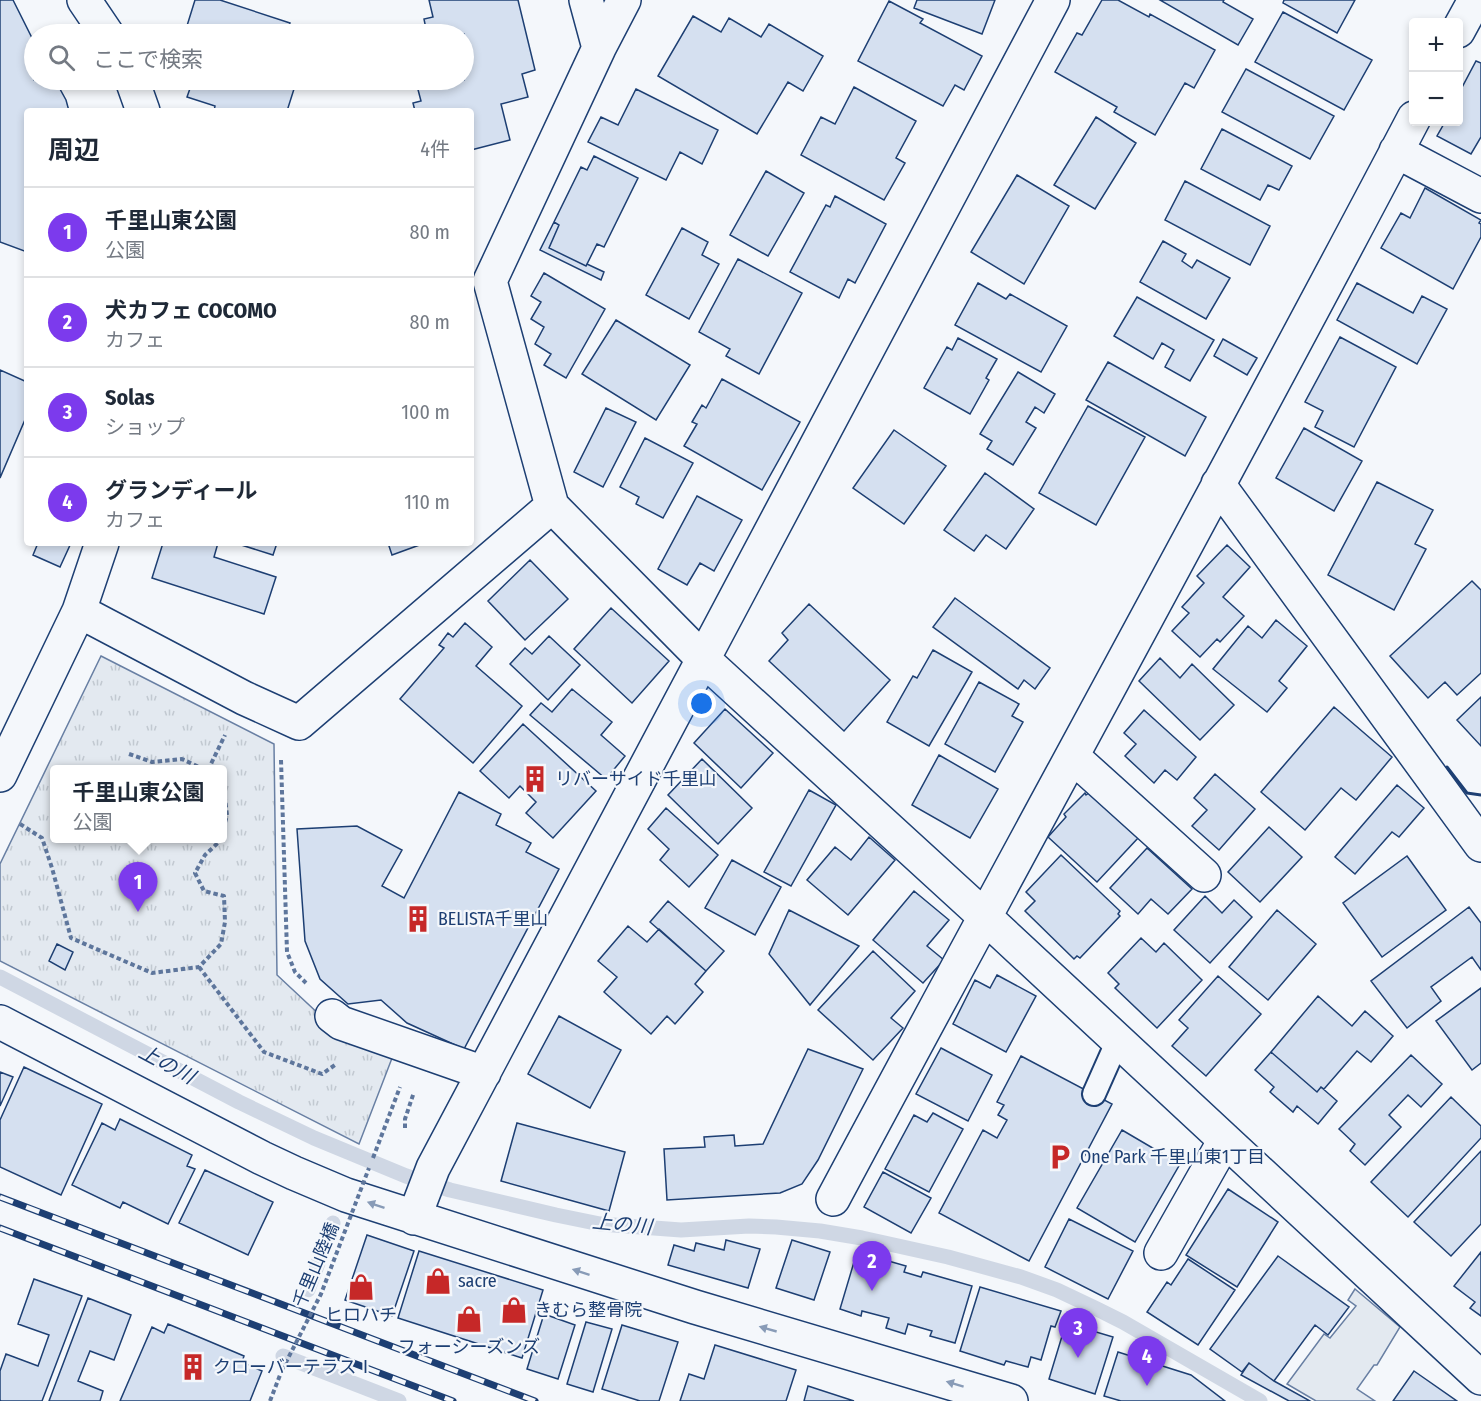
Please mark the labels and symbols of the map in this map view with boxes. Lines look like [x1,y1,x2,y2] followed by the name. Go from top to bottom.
[687,689,716,718] your location
[520,764,550,794] building icon: リバーサイド千里山
[555,768,717,790] place label: リバーサイド千里山
[118,862,158,912] pin: 1
[403,904,433,934] building icon: BELISTA千里山
[438,908,548,930] place label: BELISTA千里山
[135,1039,201,1090] water label: 上の川
[1045,1142,1075,1172] parking icon: One Park 千里山東1丁目
[1080,1146,1265,1168] place label: One Park 千里山東1丁目
[367,1200,385,1209] one-way arrow
[591,1209,655,1239] water label: 上の川
[288,1219,344,1311] street label: 千里山陸橋
[852,1242,892,1291] pin: 2
[423,1266,453,1296] shop icon: sacre
[572,1266,590,1276] one-way arrow
[458,1270,497,1292] place label: sacre
[346,1272,376,1302] shop icon: ヒロハチ
[499,1295,529,1325] shop icon: きむら整骨院
[534,1299,642,1321] place label: きむら整骨院
[325,1304,397,1326] place label: ヒロハチ
[454,1304,484,1334] shop icon: フォーシーズンズ
[1058,1308,1098,1358] pin: 3
[759,1324,777,1333] one-way arrow
[398,1336,540,1358] place label: フォーシーズンズ
[1128,1336,1166,1386] pin: 4
[178,1352,208,1382] building icon: クローバーテラスⅠ
[213,1356,374,1378] place label: クローバーテラスⅠ
[946,1379,964,1388] one-way arrow

